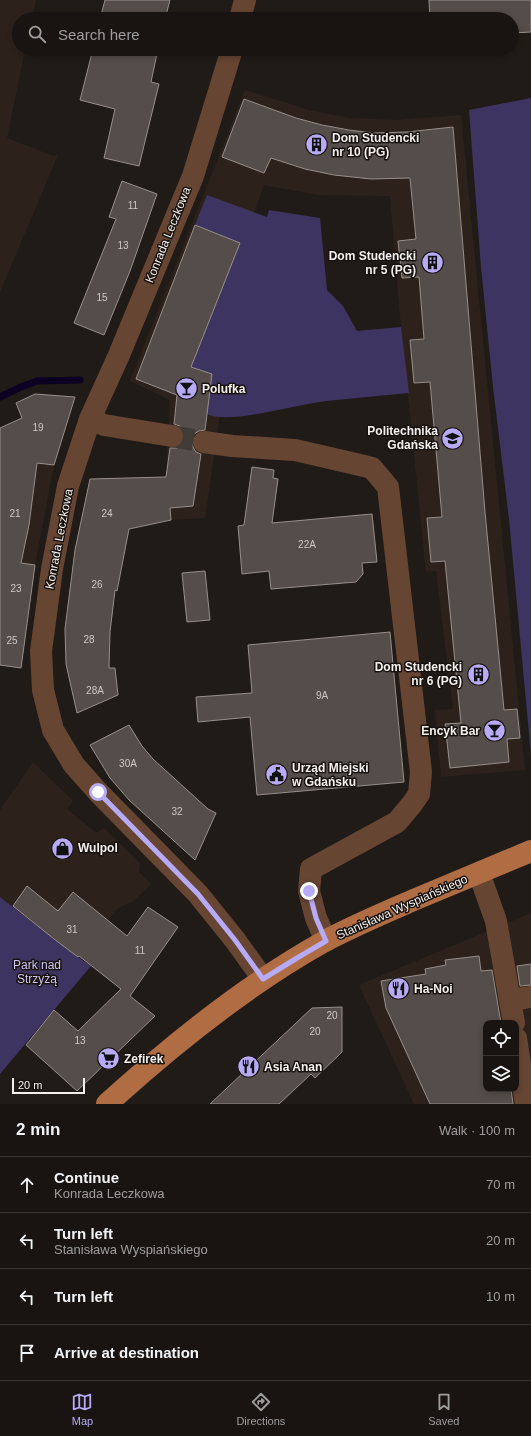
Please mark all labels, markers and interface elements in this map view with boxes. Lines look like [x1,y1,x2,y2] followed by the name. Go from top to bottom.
[12,12,519,56] search box
[26,23,48,45] icon: search
[58,26,140,43] text: Search here
[332,131,419,159] place label: Dom Studencki nr 10 (PG)
[304,132,330,158] building icon: Dom Studencki nr 10 (PG)
[142,185,194,285] street label: Konrada Leczkowa
[128,200,139,211] house number: 11
[117,240,129,251] house number: 13
[329,249,416,277] place label: Dom Studencki nr 5 (PG)
[419,250,445,276] building icon: Dom Studencki nr 5 (PG)
[96,292,108,303] house number: 15
[174,376,200,402] bar icon: Polufka
[202,382,246,396] place label: Polufka
[32,422,44,433] house number: 19
[367,424,438,452] place label: Politechnika Gdańska
[440,425,466,451] school or university icon: Politechnika Gdańska
[42,487,76,590] street label: Konrada Leczkowa
[9,508,21,519] house number: 21
[101,508,113,519] house number: 24
[298,539,316,550] house number: 22A
[91,579,103,590] house number: 26
[10,583,22,594] house number: 23
[83,634,95,645] house number: 28
[6,635,18,646] house number: 25
[375,660,462,688] place label: Dom Studencki nr 6 (PG)
[465,661,491,687] building icon: Dom Studencki nr 6 (PG)
[86,685,104,696] house number: 28A
[316,690,328,701] house number: 9A
[482,718,508,744] bar icon: Encyk Bar
[421,724,480,738] place label: Encyk Bar
[119,758,137,769] house number: 30A
[291,761,369,789] place label: Urząd Miejski w Gdańsku
[264,762,290,788] public building icon: Urząd Miejski w Gdańsku
[89,783,107,801] route start
[171,806,183,817] house number: 32
[49,835,75,861] shop icon: Wulpol
[78,841,118,855] place label: Wulpol
[334,872,470,942] street label: Stanisława Wyspiańskiego
[300,882,318,900] route end
[66,924,78,935] house number: 31
[135,945,146,956] house number: 11
[13,958,61,986] park label: Park nad Strzyżą
[386,976,412,1002] restaurant icon: Ha-Noi
[414,982,453,996] place label: Ha-Noi
[326,1010,338,1021] house number: 20
[483,1020,519,1092] map controls
[483,1020,519,1056] button: locate
[309,1026,321,1037] house number: 20
[74,1035,86,1046] house number: 13
[95,1046,121,1072] supermarket icon: Zefirek
[124,1052,164,1066] place label: Zefirek
[235,1054,261,1080] restaurant icon: Asia Anan
[483,1056,519,1092] button: layers
[264,1060,322,1074] place label: Asia Anan
[12,1076,85,1095] scale bar
[18,1079,42,1091] text: 20 m
[16,1120,60,1139] text: 2 min
[439,1123,515,1138] text: Walk · 100 m
[54,1169,119,1186] text: Continue
[16,1174,38,1196] icon: ahead
[486,1177,515,1192] text: 70 m
[54,1186,165,1201] text: Konrada Leczkowa
[54,1225,113,1242] text: Turn left
[16,1230,38,1252] icon: left
[486,1233,515,1248] text: 20 m
[54,1242,208,1257] text: Stanisława Wyspiańskiego
[16,1286,38,1308] icon: left
[54,1288,113,1305] text: Turn left
[486,1289,515,1304] text: 10 m
[16,1342,38,1364] icon: arrive
[54,1344,199,1361] text: Arrive at destination
[71,1391,93,1427] tab: Map
[236,1391,285,1427] tab: Directions
[428,1391,459,1427] tab: Saved

